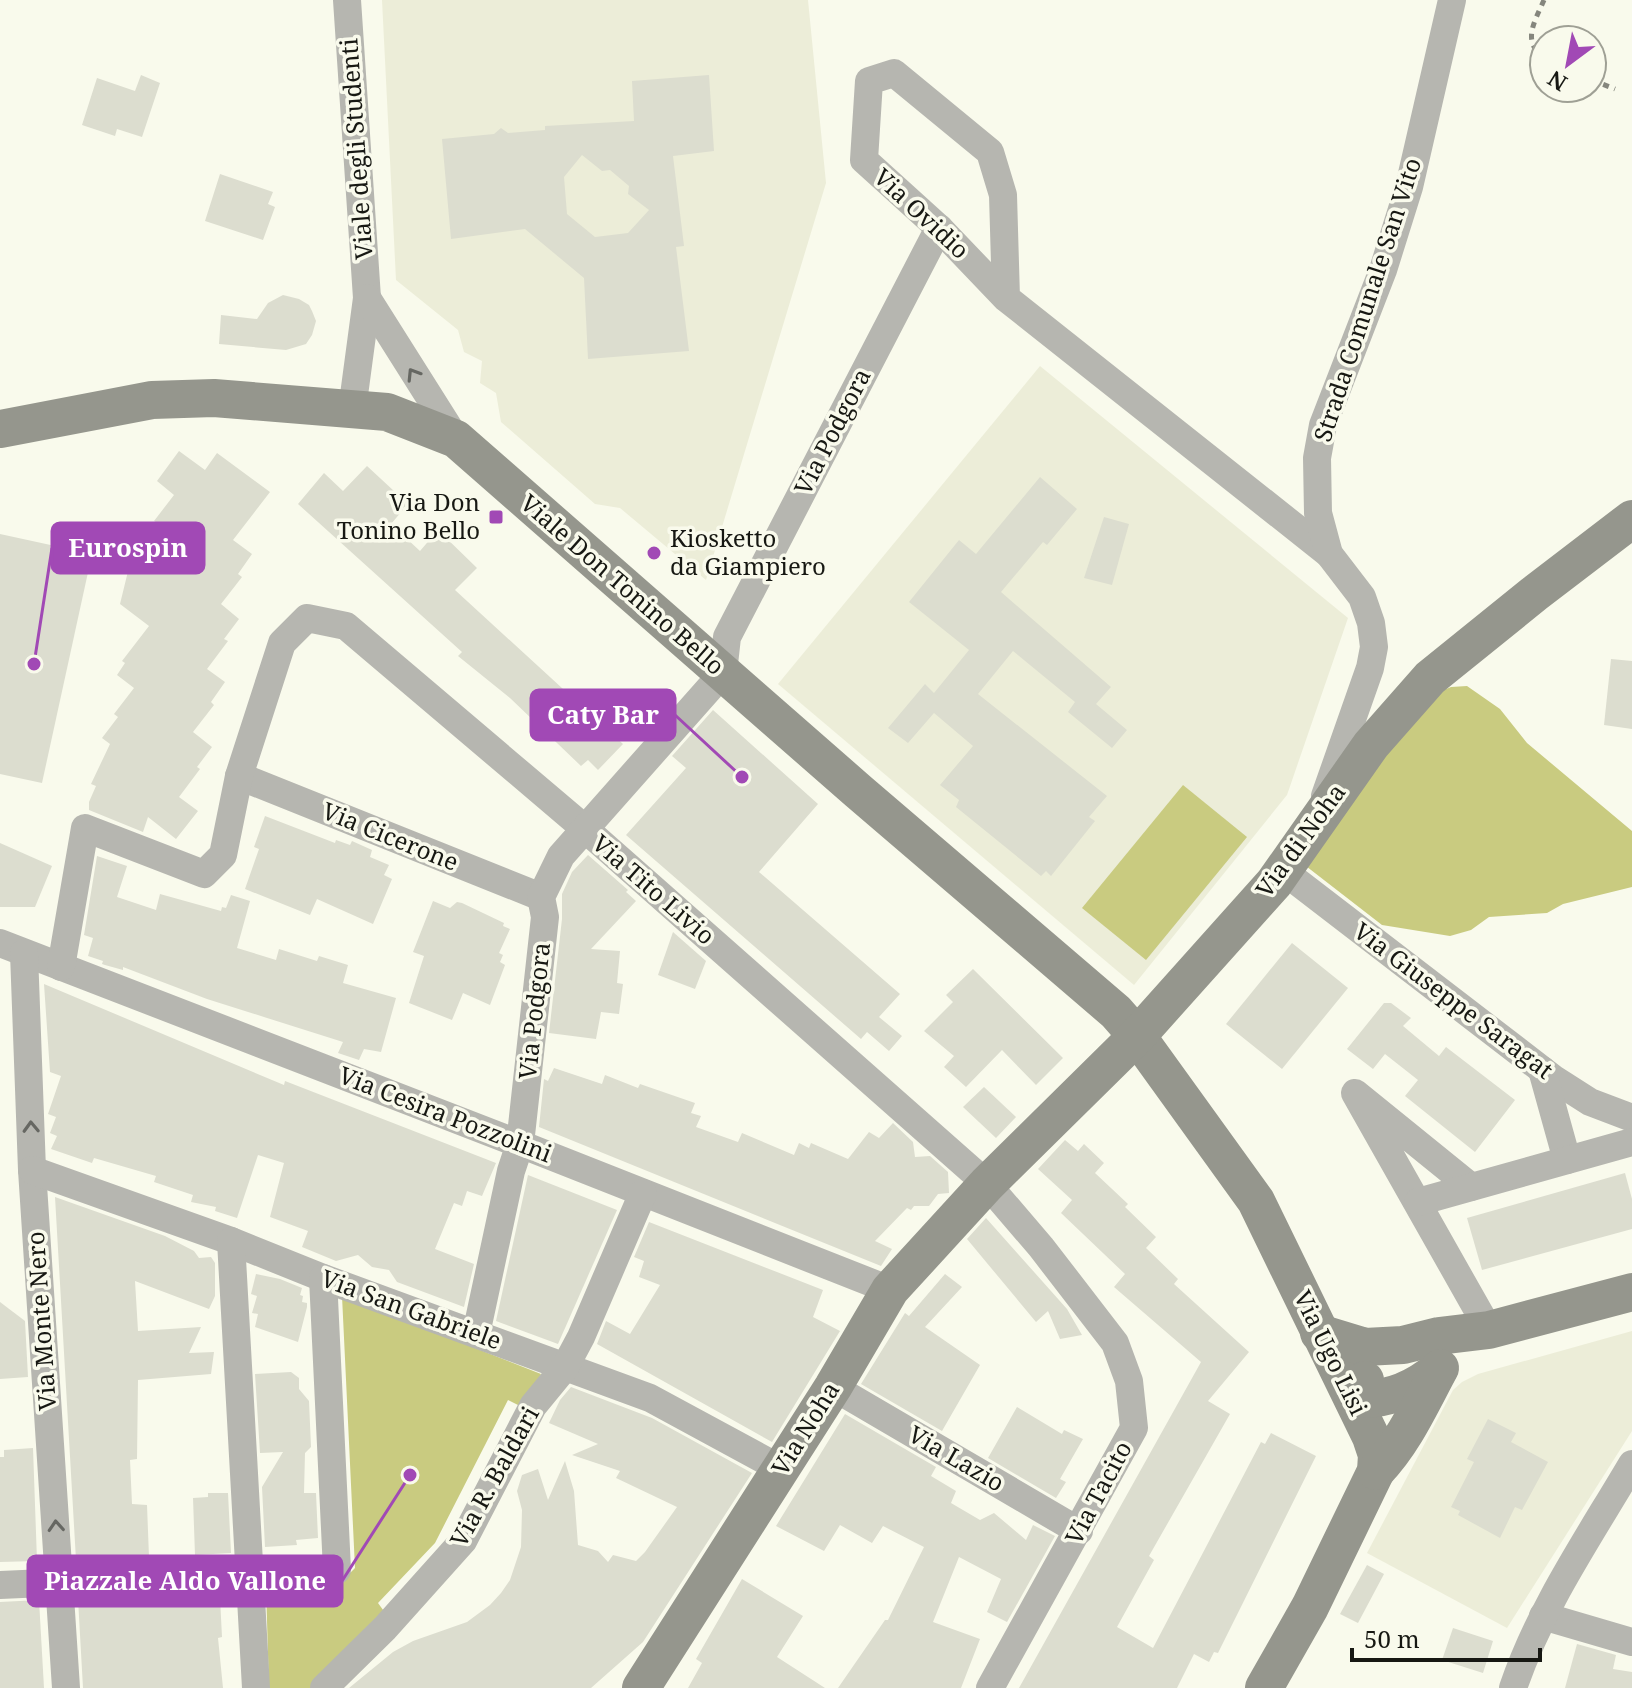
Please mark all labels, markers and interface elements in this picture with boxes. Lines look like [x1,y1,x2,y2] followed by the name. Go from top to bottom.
[1528,24,1608,104] north arrow
[331,37,380,261] street label: Viale degli Studenti
[1542,64,1572,99] text: N
[1305,153,1428,446] street label: Strada Comunale San Vito
[867,160,977,266] street label: Via Ovidio
[786,362,878,500] street label: Via Podgora
[408,368,423,383] one-way arrow
[337,485,480,546] place label: Via Don Tonino Bello
[514,486,732,682] street label: Viale Don Tonino Bello
[487,508,505,526] marker: Via Don Tonino Bello
[670,521,826,582] place label: Kiosketto da Giampiero
[52,523,204,573] callout: Eurospin
[68,529,188,565] text: Eurospin
[645,544,663,562] marker: Kiosketto da Giampiero
[531,690,675,740] callout: Caty Bar
[547,696,659,732] text: Caty Bar
[1247,777,1352,904] street label: Via di Noha
[318,793,464,878] street label: Via Cicerone
[586,826,722,951] street label: Via Tito Livio
[1347,914,1560,1086] street label: Via Giuseppe Saragat
[510,941,557,1081] street label: Via Podgora
[334,1058,557,1169] street label: Via Cesira Pozzolini
[22,1120,39,1133] one-way arrow
[18,1231,63,1412] street label: Via Monte Nero
[317,1261,506,1356] street label: Via San Gabriele
[1287,1284,1376,1421] street label: Via Ugo Lisi
[763,1375,846,1481] street label: Via Noha
[442,1400,546,1552] street label: Via R. Baldari
[903,1417,1011,1498] street label: Via Lazio
[1057,1435,1139,1550] street label: Via Tacito
[48,1519,65,1532] one-way arrow
[28,1556,342,1606] callout: Piazzale Aldo Vallone
[44,1562,326,1598] text: Piazzale Aldo Vallone
[1352,1612,1540,1662] scale bar
[1364,1622,1420,1655] text: 50 m

